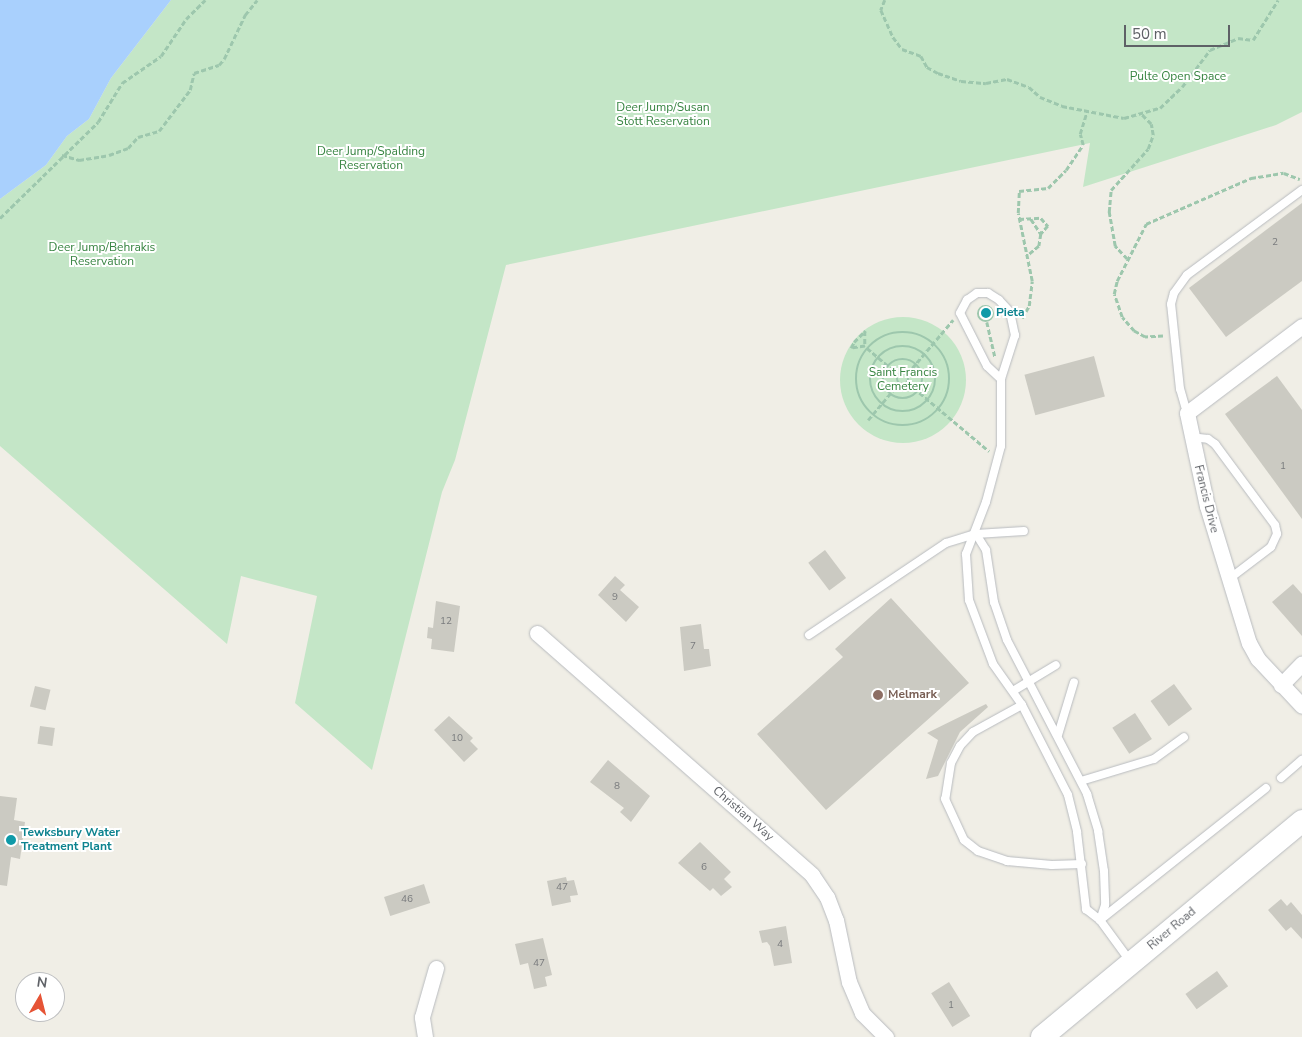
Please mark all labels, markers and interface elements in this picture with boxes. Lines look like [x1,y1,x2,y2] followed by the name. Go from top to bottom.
[1127,15,1233,47] scale bar
[1132,24,1167,44] text: 50 m
[1130,70,1226,84] park label: Pulte Open Space
[616,101,710,129] park label: Deer Jump/Susan Stott Reservation
[317,145,425,173] park label: Deer Jump/Spalding Reservation
[1272,237,1278,249] house number: 2
[49,241,155,269] park label: Deer Jump/Behrakis Reservation
[996,306,1025,320] place label: Pieta
[980,307,992,319] marker: Pieta
[869,366,937,394] park label: Saint Francis Cemetery
[1280,461,1286,473] house number: 1
[1191,464,1221,534] street label: Francis Drive
[612,592,618,604] house number: 9
[440,616,452,628] house number: 12
[690,641,696,653] house number: 7
[888,688,937,702] place label: Melmark
[872,689,884,701] marker: Melmark
[451,733,463,745] house number: 10
[614,781,620,793] house number: 8
[710,784,776,844] street label: Christian Way
[21,826,120,854] place label: Tewksbury Water Treatment Plant
[5,834,17,846] marker: Tewksbury Water Treatment Plant
[701,862,707,874] house number: 6
[556,882,568,894] house number: 47
[401,894,413,906] house number: 46
[1145,905,1199,953] street label: River Road
[777,939,783,951] house number: 4
[533,958,545,970] house number: 47
[15,972,65,1022] north arrow
[35,973,49,993] text: N
[948,1000,954,1012] house number: 1

